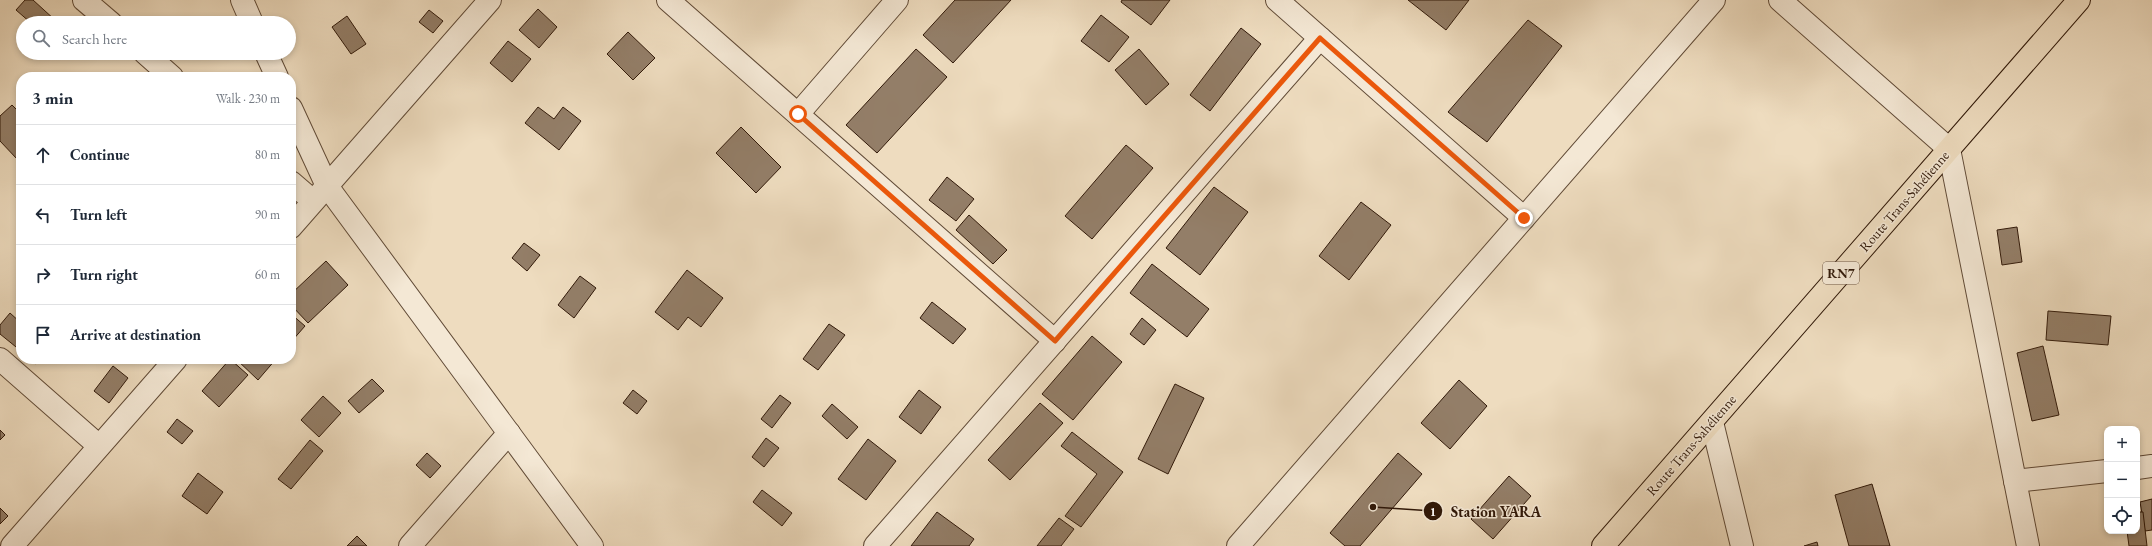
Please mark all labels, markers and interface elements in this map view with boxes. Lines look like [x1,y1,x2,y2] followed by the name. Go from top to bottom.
[16,16,296,60] search box
[30,27,52,49] icon: search
[62,29,127,48] text: Search here
[32,87,73,109] text: 3 min
[216,90,280,107] text: Walk · 230 m
[789,105,807,123] route start
[32,144,54,166] icon: ahead
[70,145,130,164] text: Continue
[255,146,280,163] text: 80 m
[1855,146,1953,255] street label: Route Trans-Sahélienne
[32,204,54,226] icon: left
[70,205,127,224] text: Turn left
[255,206,280,223] text: 90 m
[1515,209,1533,227] route end
[1823,262,1859,284] road number: RN7
[32,264,54,286] icon: right
[70,265,138,284] text: Turn right
[255,266,280,283] text: 60 m
[32,324,54,346] icon: arrive
[70,325,201,344] text: Arrive at destination
[1642,390,1740,499] street label: Route Trans-Sahélienne
[2104,426,2140,534] map controls
[2104,426,2140,462] button: +
[2104,462,2140,498] button: −
[1423,498,1550,525] callout: Station YARA
[2104,498,2140,534] button: locate
[1451,502,1542,521] text: Station YARA
[1430,504,1436,520] text: 1

